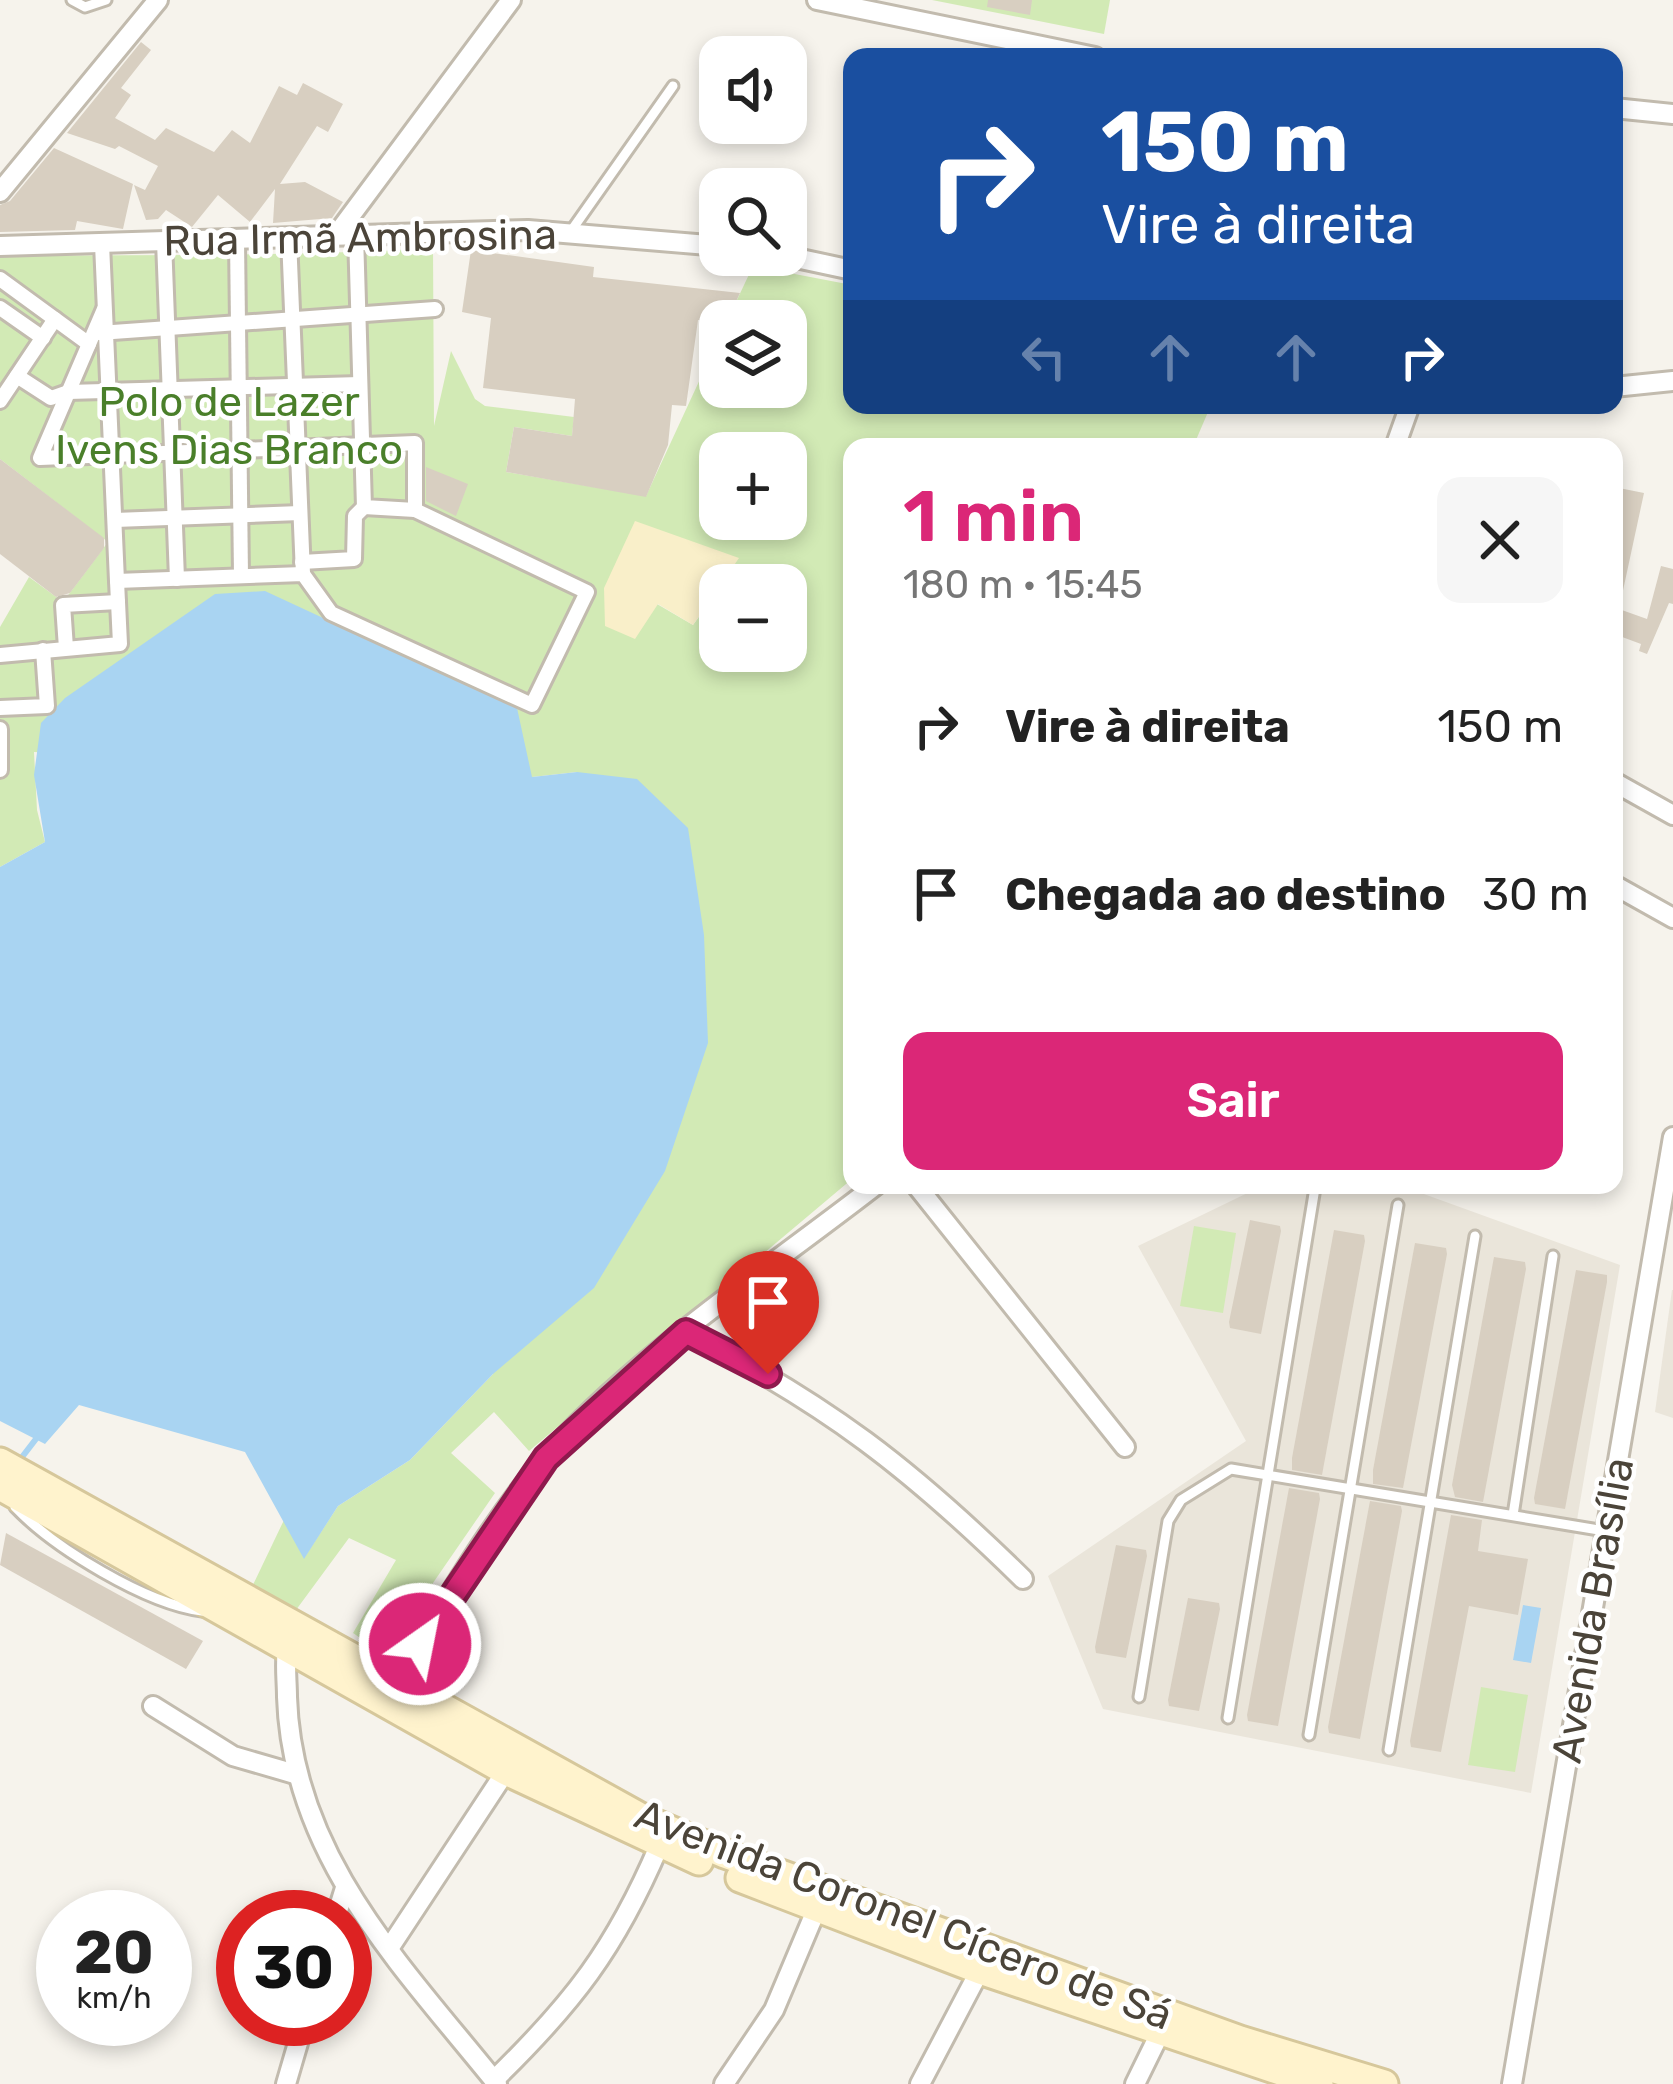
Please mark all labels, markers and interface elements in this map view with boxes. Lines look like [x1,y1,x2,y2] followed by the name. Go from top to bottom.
[699,36,807,672] map controls
[699,36,807,144] button: sound
[1101,92,1349,192] text: 150 m
[903,96,1059,252] icon: right
[699,168,807,276] button: search
[1101,193,1415,257] text: Vire à direita
[163,210,557,266] street label: Rua Irmã Ambrosina
[699,300,807,408] button: layers
[1011,324,1077,390] icon: left
[1137,324,1203,390] icon: ahead
[1263,324,1329,390] icon: ahead
[1389,324,1455,390] icon: right
[55,377,403,475] park label: Polo de Lazer Ivens Dias Branco
[699,432,807,540] button: +
[903,474,1084,559] text: 1 min
[1437,477,1563,603] button: close
[903,562,1143,608] text: 180 m · 15:45
[699,564,807,672] button: −
[903,693,969,759] icon: right
[1005,700,1290,753] text: Vire à direita
[1437,700,1563,753] text: 150 m
[903,861,969,927] icon: arrive
[1005,868,1446,921] text: Chegada ao destino
[1482,868,1589,921] text: 30 m
[903,1032,1563,1170] button: Sair
[717,1251,819,1374] pin
[735,1269,801,1335] icon: arrive
[1542,1454,1644,1767] street label: Avenida Brasília
[357,1581,483,1707] position arrow
[628,1789,1179,2041] street label: Avenida Coronel Cícero de Sá
[216,1890,372,2046] speed limit sign: 30
[74,1917,154,1988] text: 20
[77,1980,151,2016] text: km/h

